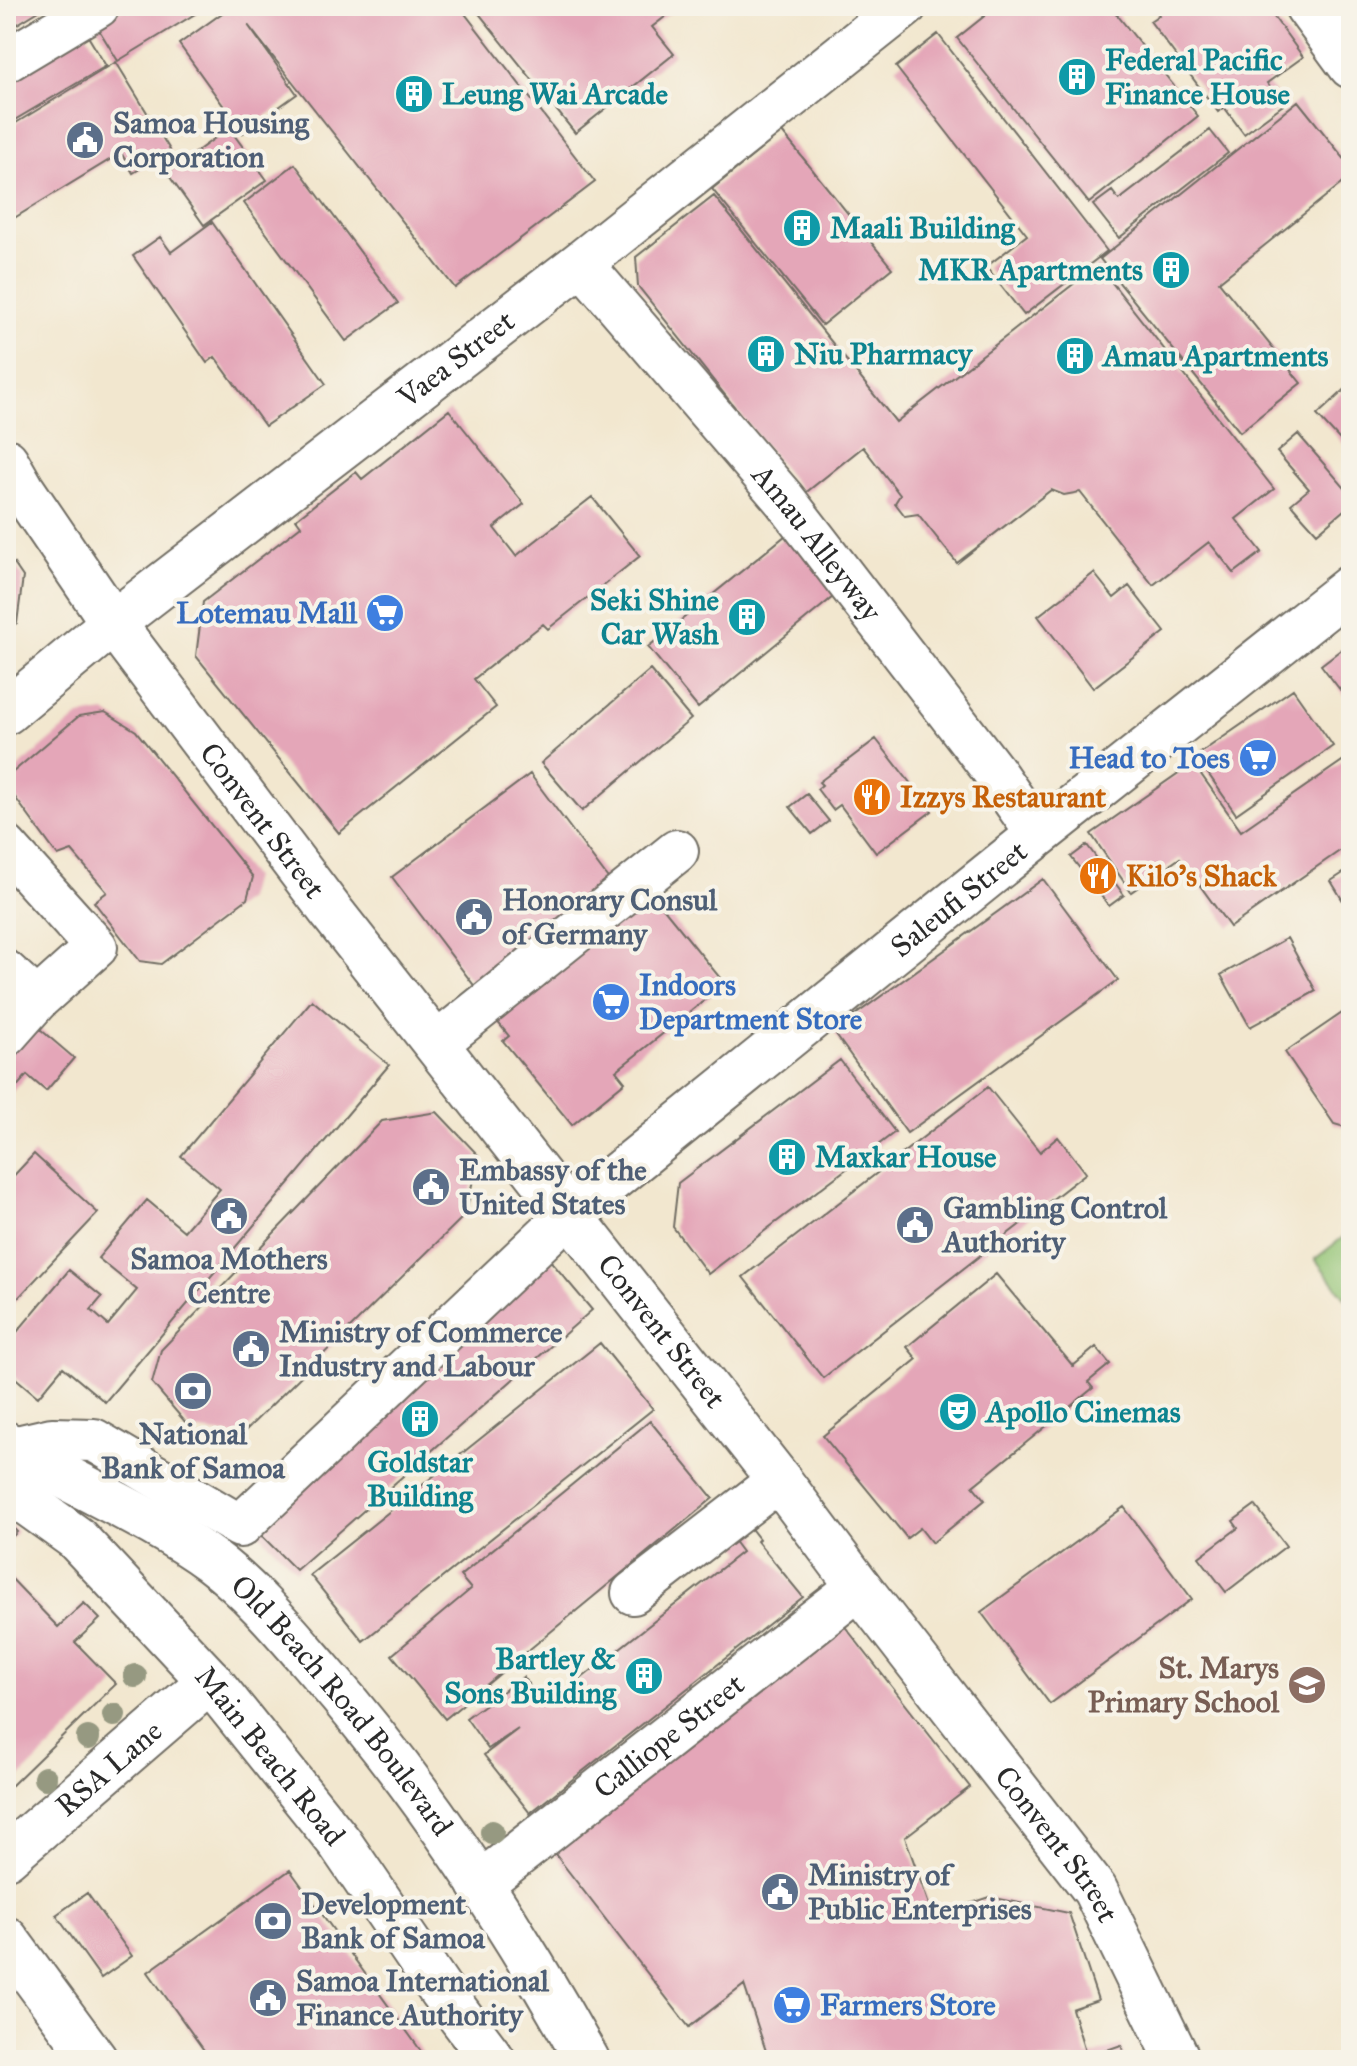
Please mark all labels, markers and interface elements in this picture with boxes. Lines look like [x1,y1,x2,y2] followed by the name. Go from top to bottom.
[1105,42,1290,112] place label: Federal Pacific Finance House
[1056,56,1098,98] building icon: Federal Pacific Finance House
[393,73,435,115] building icon: Leung Wai Arcade
[442,76,668,112] place label: Leung Wai Arcade
[113,105,310,175] place label: Samoa Housing Corporation
[64,119,106,161] public building icon: Samoa Housing Corporation
[781,207,823,249] building icon: Maali Building
[830,210,1016,246] place label: Maali Building
[1150,249,1192,291] building icon: MKR Apartments
[918,252,1143,288] place label: MKR Apartments
[390,303,522,416] street label: Vaea Street
[745,333,787,375] building icon: Niu Pharmacy
[1054,335,1096,377] building icon: Amau Apartments
[794,336,973,372] place label: Niu Pharmacy
[1101,338,1329,374] place label: Amau Apartments
[743,455,890,629] street label: Amau Alleyway
[590,582,720,652] place label: Seki Shine Car Wash
[364,592,406,634] supermarket icon: Lotemau Mall
[176,595,358,631] place label: Lotemau Mall
[726,596,768,638] building icon: Seki Shine Car Wash
[192,736,333,906] street label: Convent Street
[1237,737,1279,779] supermarket icon: Head to Toes
[1068,740,1230,776] place label: Head to Toes
[851,776,893,818] restaurant icon: Izzys Restaurant
[900,779,1106,815] place label: Izzys Restaurant
[884,833,1035,965] street label: Saleufi Street
[1077,855,1119,897] restaurant icon: Kilo's Shack
[1126,858,1278,894] place label: Kilo's Shack
[502,882,718,952] place label: Honorary Consul of Germany
[453,896,495,938] public building icon: Honorary Consul of Germany
[639,967,863,1037] place label: Indoors Department Store
[590,981,632,1023] supermarket icon: Indoors Department Store
[766,1136,808,1178] building icon: Maxkar House
[815,1139,997,1175] place label: Maxkar House
[459,1152,647,1222] place label: Embassy of the United States
[410,1166,452,1208] public building icon: Embassy of the United States
[941,1190,1168,1260] place label: Gambling Control Authority
[208,1195,250,1237] public building icon: Samoa Mothers Centre
[894,1204,936,1246] public building icon: Gambling Control Authority
[130,1241,328,1311] place label: Samoa Mothers Centre
[590,1247,734,1415] street label: Convent Street
[279,1314,563,1384] place label: Ministry of Commerce Industry and Labour
[230,1328,272,1370] public building icon: Ministry of Commerce Industry and Labour
[172,1370,214,1412] bank icon: National Bank of Samoa
[937,1391,979,1433] theatre icon: Apollo Cinemas
[984,1394,1181,1430] place label: Apollo Cinemas
[399,1398,441,1440] building icon: Goldstar Building
[101,1416,286,1486] place label: National Bank of Samoa
[367,1444,474,1514] place label: Goldstar Building
[223,1567,461,1843] street label: Old Beach Road Boulevard
[444,1641,617,1711] place label: Bartley & Sons Building
[1088,1650,1280,1720] place label: St. Marys Primary School
[623,1655,665,1697] building icon: Bartley & Sons Building
[187,1659,353,1853] street label: Main Beach Road
[1286,1664,1328,1706] school or university icon: St. Marys Primary School
[586,1666,752,1806] street label: Calliope Street
[49,1713,169,1824] street label: RSA Lane
[987,1759,1126,1928] street label: Convent Street
[808,1857,1032,1927] place label: Ministry of Public Enterprises
[759,1871,801,1913] public building icon: Ministry of Public Enterprises
[301,1886,486,1956] place label: Development Bank of Samoa
[252,1900,294,1942] bank icon: Development Bank of Samoa
[296,1963,550,2033] place label: Samoa International Finance Authority
[247,1977,289,2019] public building icon: Samoa International Finance Authority
[771,1984,813,2026] supermarket icon: Farmers Store
[820,1987,996,2023] place label: Farmers Store

